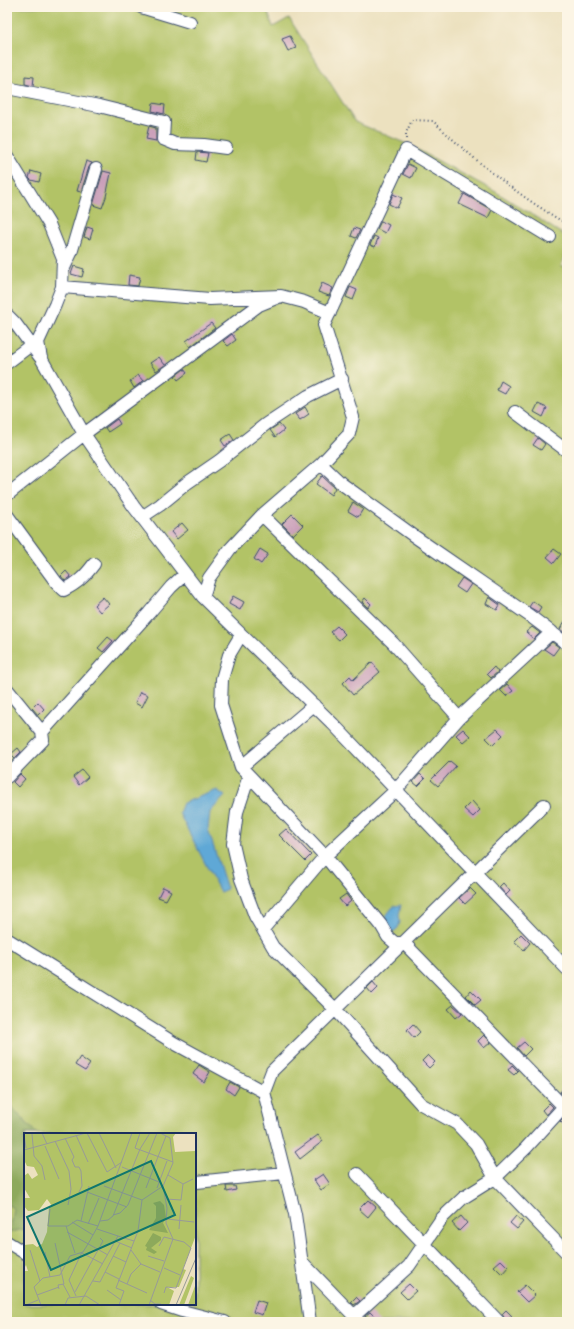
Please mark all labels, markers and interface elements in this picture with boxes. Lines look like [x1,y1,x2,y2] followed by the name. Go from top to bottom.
[24,1133,196,1305] inset map

